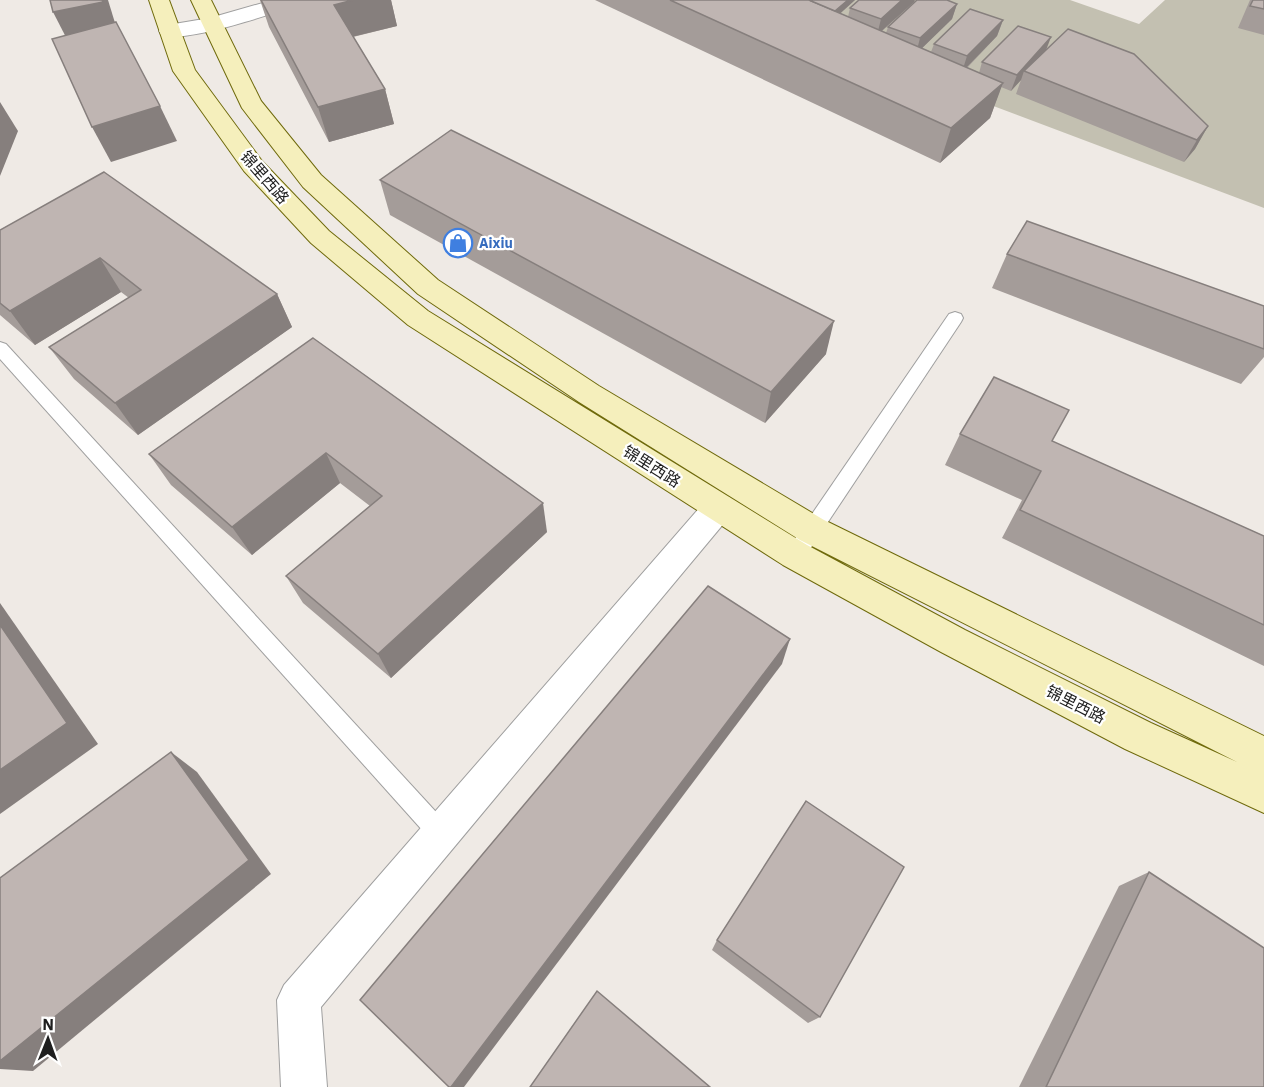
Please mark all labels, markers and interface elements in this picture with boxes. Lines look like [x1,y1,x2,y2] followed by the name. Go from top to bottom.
[236,146,294,208] street label: 锦里西路
[442,227,474,259] shop icon: Aixiu
[479,234,513,252] place label: Aixiu
[620,441,684,491] street label: 锦里西路
[1043,681,1109,727] street label: 锦里西路
[18,1009,78,1069] north arrow
[42,1014,54,1034] text: N

